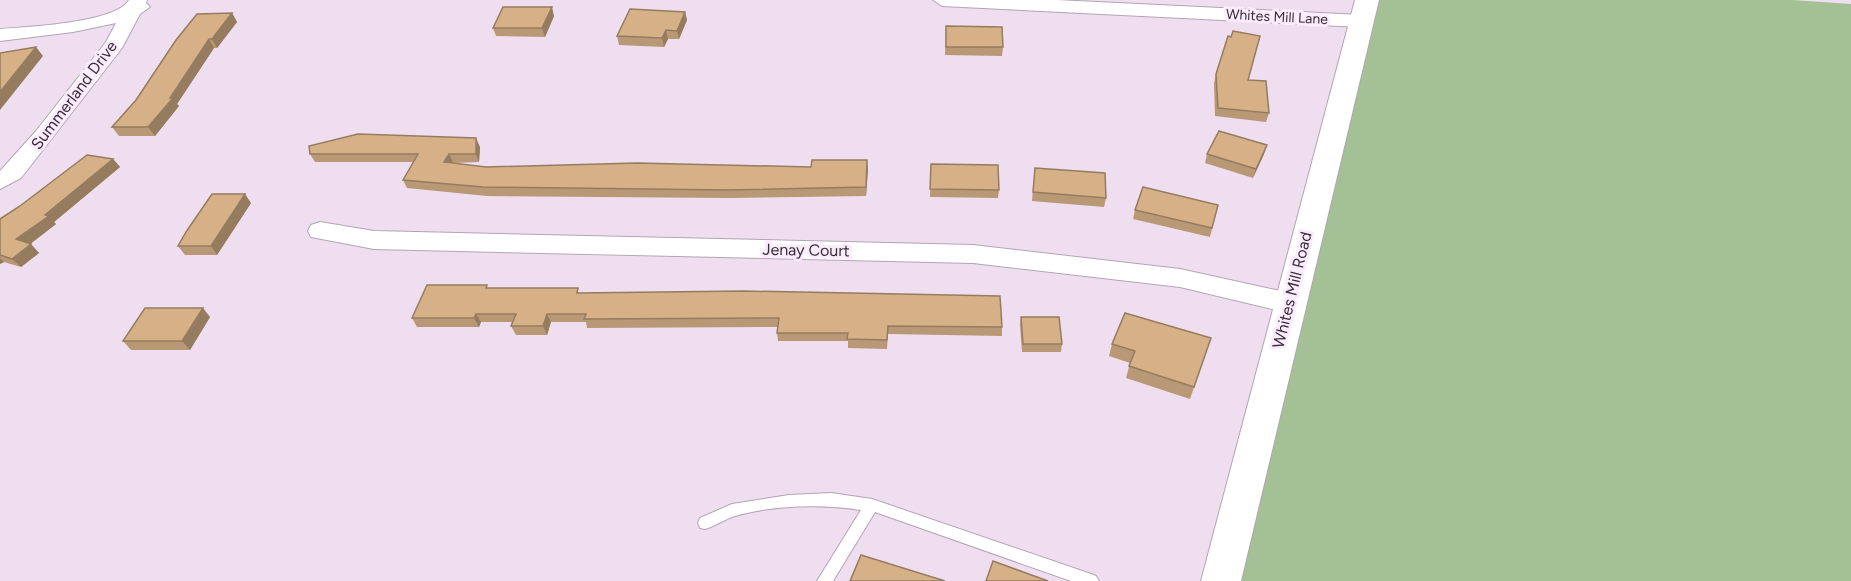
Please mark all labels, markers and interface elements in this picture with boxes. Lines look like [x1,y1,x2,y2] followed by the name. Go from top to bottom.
[1226,6,1329,28] street label: Whites Mill Lane
[27,37,121,153] street label: Summerland Drive
[1268,230,1316,350] street label: Whites Mill Road
[762,240,850,260] street label: Jenay Court

